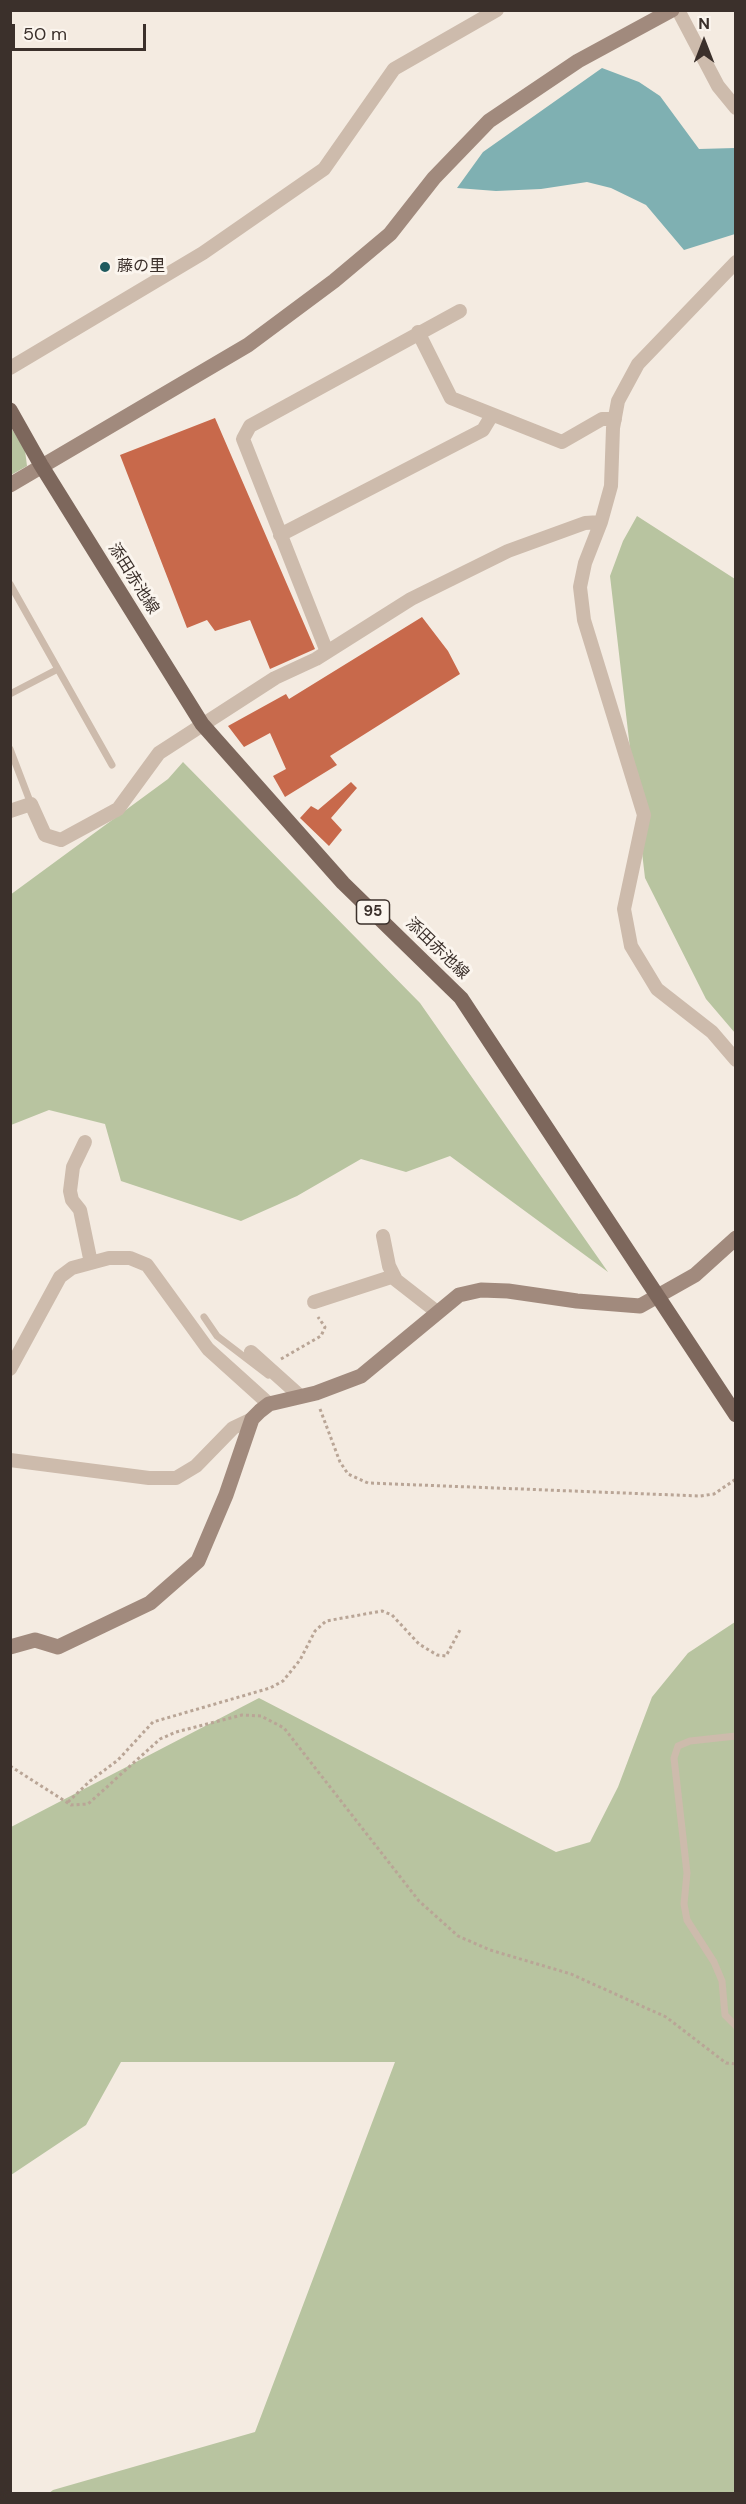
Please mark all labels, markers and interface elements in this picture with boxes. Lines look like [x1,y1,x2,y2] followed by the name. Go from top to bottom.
[15,12,148,50] scale bar
[674,12,734,72] north arrow
[698,13,710,34] text: N
[23,22,67,46] text: 50 m
[117,257,165,277] place label: 藤の里
[98,260,112,274] marker: 藤の里
[104,540,162,618] street label: 添田赤池線
[356,900,389,924] road number: 95
[402,914,472,984] street label: 添田赤池線

